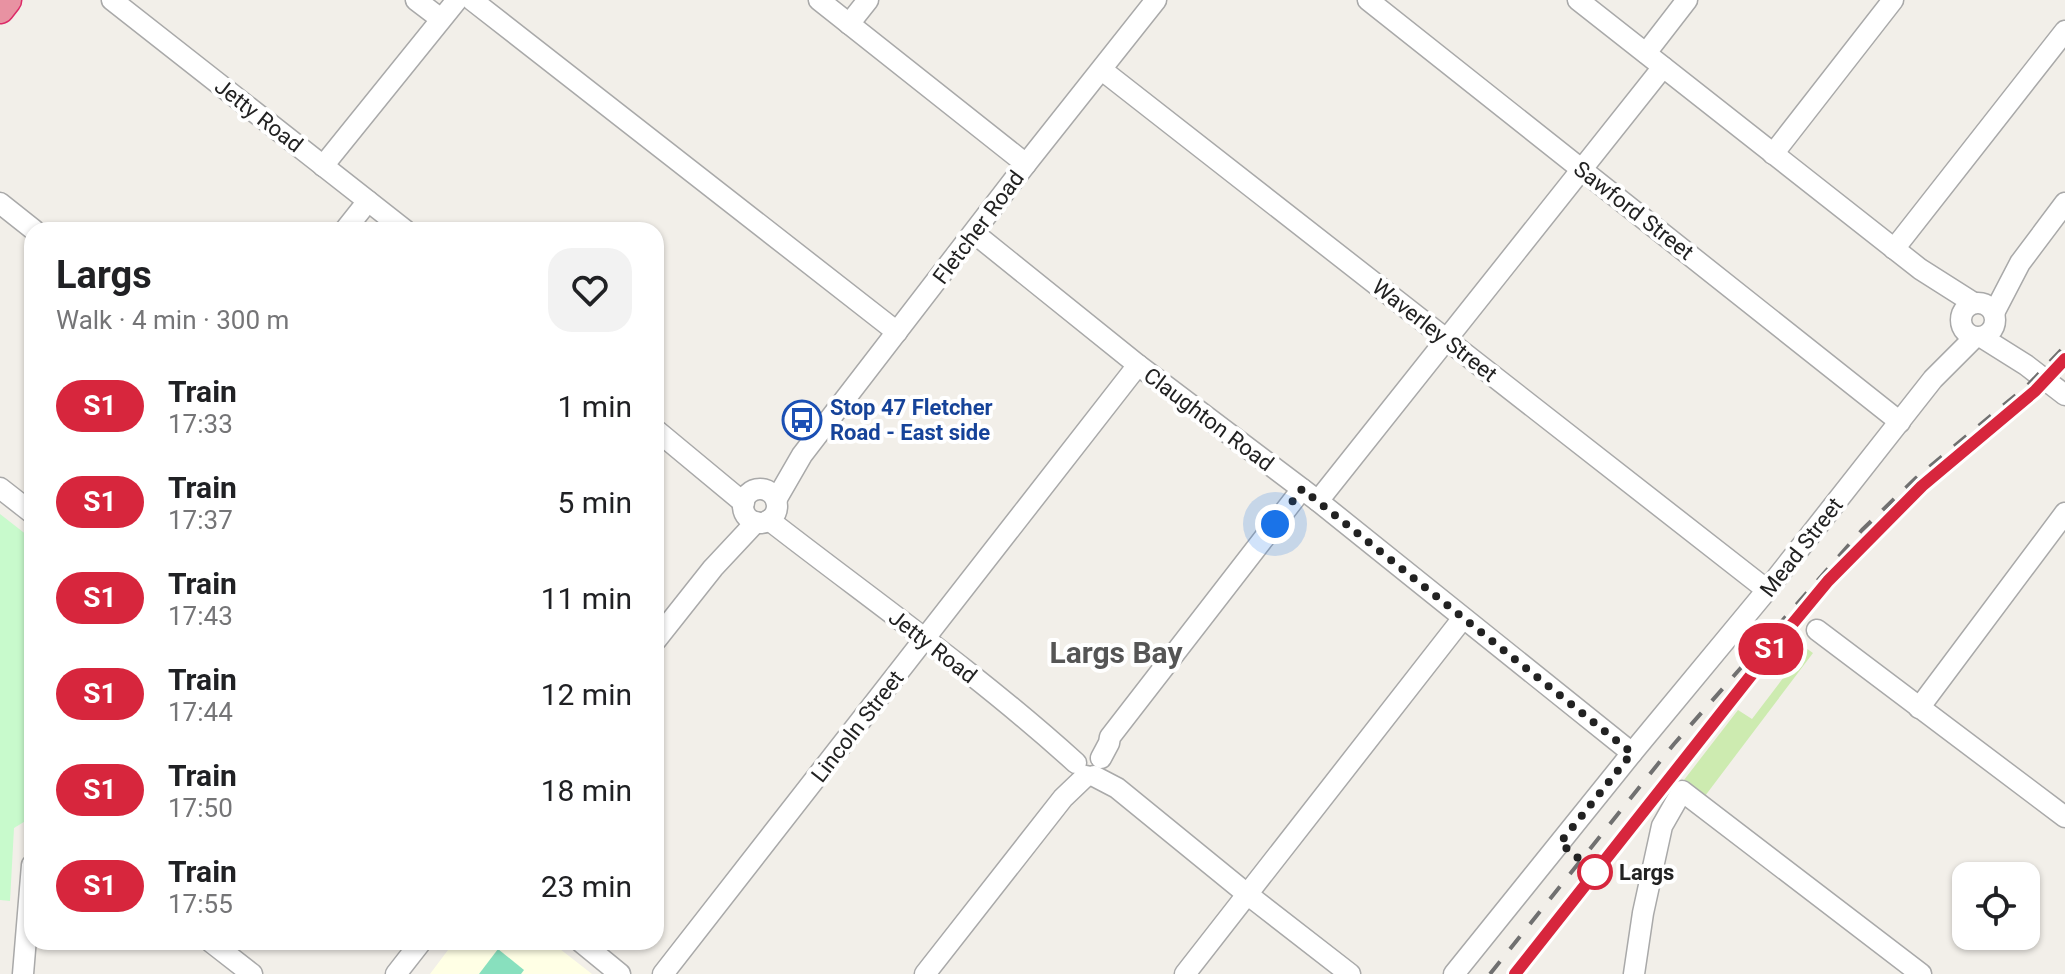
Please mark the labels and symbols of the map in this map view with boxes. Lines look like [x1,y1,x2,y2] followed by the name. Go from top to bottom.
[210,73,308,157] street label: Jetty Road
[1569,156,1698,265] street label: Sawford Street
[928,166,1029,289] street label: Fletcher Road
[1367,274,1502,387] street label: Waverley Street
[1139,363,1278,476] street label: Claughton Road
[830,395,993,445] place label: Stop 47 Fletcher Road - East side
[781,399,823,441] bus stop icon: Stop 47 Fletcher Road - East side
[1755,493,1848,602] street label: Mead Street
[1255,504,1295,544] your location
[884,604,982,688] street label: Jetty Road
[1735,623,1807,675] line badge: S1
[1049,635,1183,670] district label: Largs Bay
[806,666,909,787] street label: Lincoln Street
[1578,855,1612,889] marker: Largs
[1619,860,1674,885] place label: Largs

